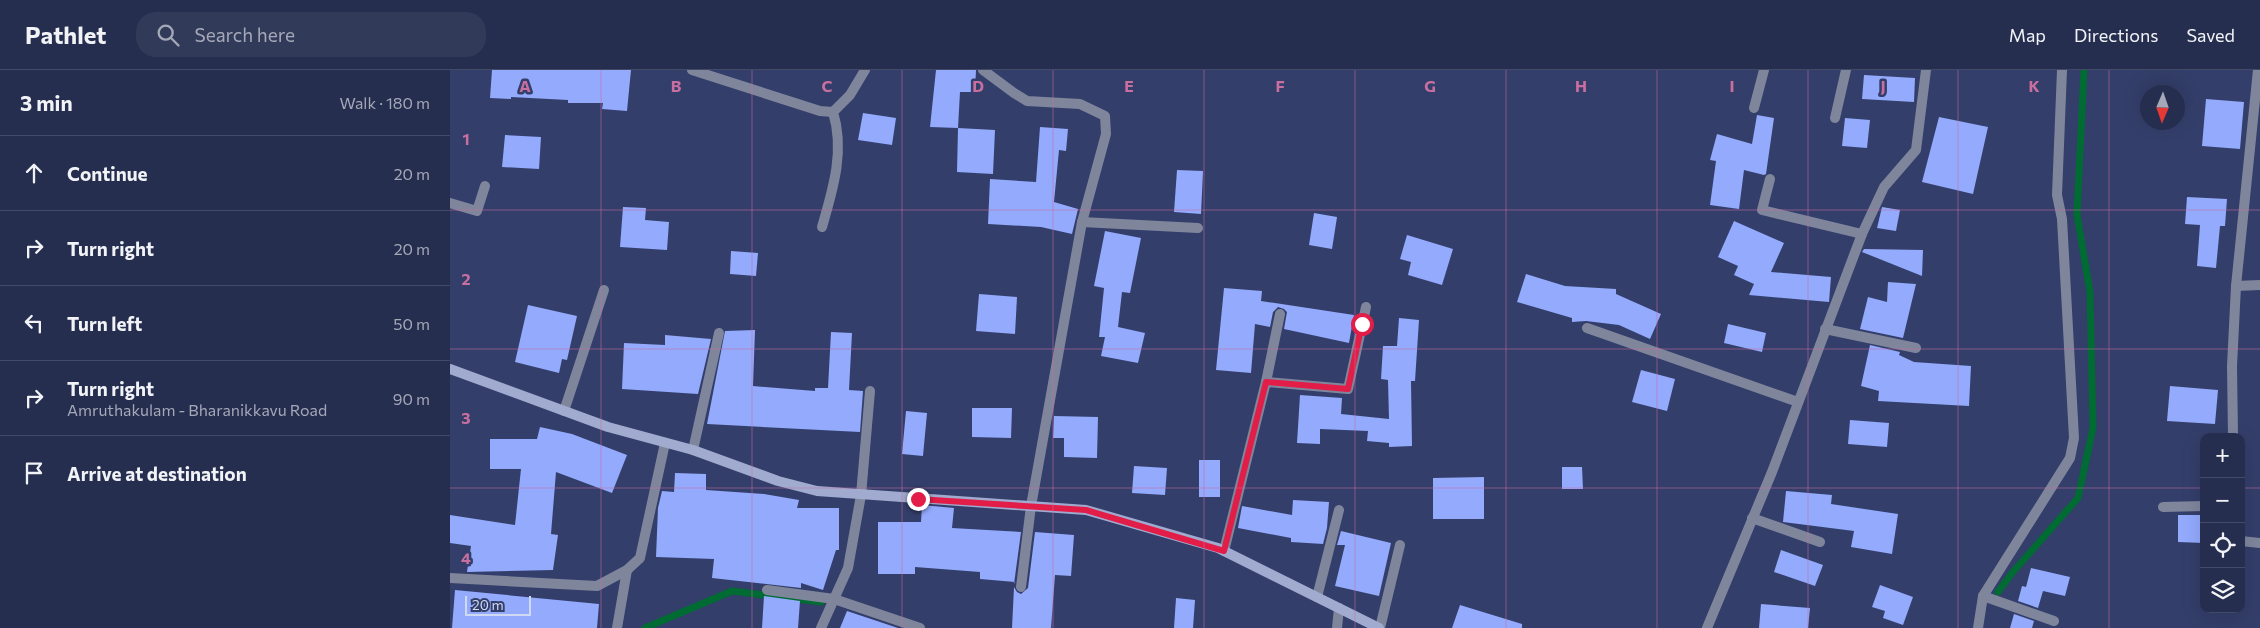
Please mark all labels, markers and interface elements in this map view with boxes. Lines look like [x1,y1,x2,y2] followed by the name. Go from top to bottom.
[136,12,486,57] search box
[25,20,106,49] text: Pathlet
[154,21,182,49] icon: search
[194,23,295,46] text: Search here
[2009,24,2046,46] text: Map
[2074,24,2158,46] text: Directions
[2186,24,2235,46] text: Saved
[519,76,531,95] text: A
[671,76,682,95] text: B
[822,76,833,95] text: C
[972,76,984,95] text: D
[1124,76,1134,95] text: E
[1275,76,1285,95] text: F
[1424,76,1436,95] text: G
[1575,76,1587,95] text: H
[1729,76,1735,95] text: I
[1880,76,1886,95] text: J
[2028,76,2040,95] text: K
[2140,85,2185,130] north arrow
[20,90,73,115] text: 3 min
[340,93,430,112] text: Walk · 180 m
[462,129,470,148] text: 1
[20,159,48,187] icon: ahead
[67,162,147,185] text: Continue
[394,164,430,183] text: 20 m
[20,234,48,262] icon: right
[67,237,154,260] text: Turn right
[394,239,430,258] text: 20 m
[461,269,471,288] text: 2
[20,309,48,337] icon: left
[67,312,142,335] text: Turn left
[1351,313,1374,336] route start
[393,314,430,333] text: 50 m
[67,377,154,400] text: Turn right
[20,384,48,412] icon: right
[393,389,430,408] text: 90 m
[67,400,327,419] text: Amruthakulam - Bharanikkavu Road
[461,408,471,427] text: 3
[2200,433,2245,613] map controls
[2200,433,2245,478] button: +
[20,459,48,487] icon: arrive
[67,462,247,485] text: Arrive at destination
[2200,478,2245,523] button: −
[907,488,930,511] route end
[2200,523,2245,568] button: locate
[461,548,471,567] text: 4
[2200,568,2245,613] button: layers
[465,593,531,616] scale bar
[472,596,504,613] text: 20 m

